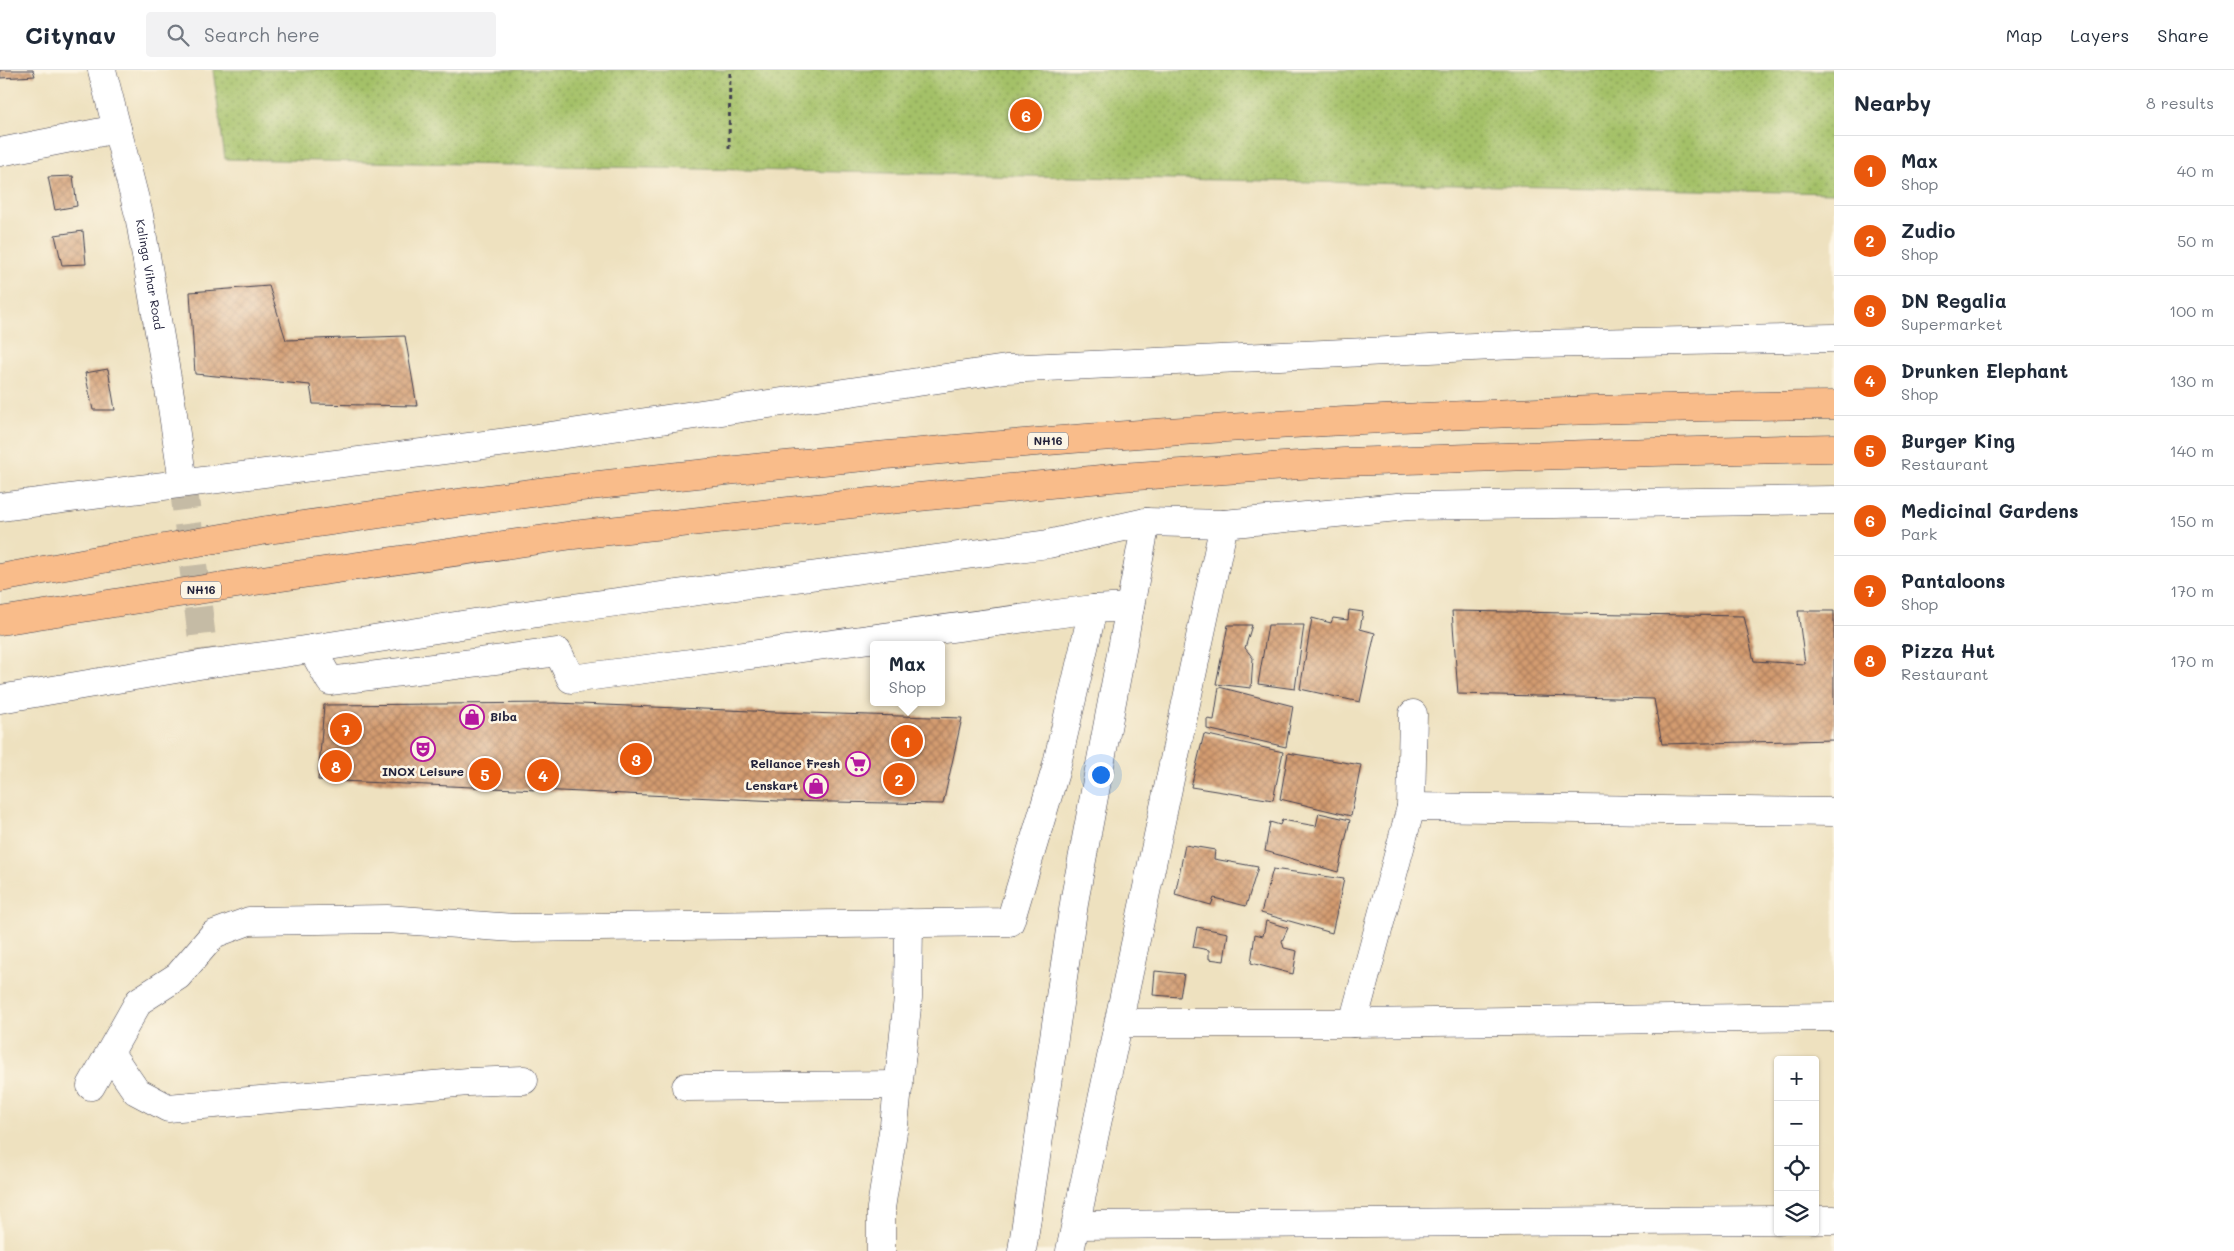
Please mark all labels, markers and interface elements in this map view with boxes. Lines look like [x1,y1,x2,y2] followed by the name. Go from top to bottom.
[146,12,496,57] search box
[25,19,116,50] text: Citynav
[164,21,192,49] icon: search
[204,22,320,47] text: Search here
[2006,23,2042,47] text: Map
[2070,23,2129,47] text: Layers
[2157,23,2209,47] text: Share
[1854,89,1931,116] text: Nearby
[2146,92,2214,113] text: 8 results
[1010,96,1042,134] pin: 6
[1901,148,1938,173] text: Max
[1866,160,1874,181] text: 1
[2177,160,2214,181] text: 40 m
[1901,173,1938,194] text: Shop
[133,218,168,331] street label: Kalinga Vihar Road
[1901,218,1955,243] text: Zudio
[1866,230,1874,251] text: 2
[2177,230,2214,251] text: 50 m
[1901,243,1938,264] text: Shop
[1901,288,2007,313] text: DN Regalia
[1865,300,1875,321] text: 3
[2169,300,2214,321] text: 100 m
[1901,313,2003,334] text: Supermarket
[1901,358,2068,383] text: Drunken Elephant
[1865,370,1875,391] text: 4
[2170,370,2214,391] text: 130 m
[1901,383,1938,404] text: Shop
[1901,428,2015,453] text: Burger King
[1028,432,1068,450] road number: NH16
[1865,440,1875,461] text: 5
[2170,440,2214,461] text: 140 m
[1901,453,1989,474] text: Restaurant
[1901,498,2079,523] text: Medicinal Gardens
[1865,510,1875,531] text: 6
[2170,510,2214,531] text: 150 m
[1901,523,1937,544] text: Park
[1901,568,2005,593] text: Pantaloons
[1866,580,1874,601] text: 7
[2170,580,2214,601] text: 170 m
[181,582,221,598] road number: NH16
[1901,593,1938,614] text: Shop
[1901,638,1995,663] text: Pizza Hut
[870,641,945,706] popup
[1865,650,1875,671] text: 8
[2170,650,2214,671] text: 170 m
[889,651,926,676] text: Max
[1901,663,1989,684] text: Restaurant
[889,676,926,697] text: Shop
[459,704,485,730] shop icon: Biba
[490,708,517,724] place label: Biba
[330,710,362,748] pin: 7
[891,722,923,760] pin: 1
[410,736,436,762] theatre icon: INOX Leisure
[620,740,652,778] pin: 3
[320,747,352,785] pin: 8
[845,751,871,777] supermarket icon: Reliance Fresh
[469,755,501,793] pin: 5
[750,755,840,771] place label: Reliance Fresh
[527,756,559,794] pin: 4
[883,760,915,798] pin: 2
[1088,762,1114,788] your location
[382,763,464,779] place label: INOX Leisure
[803,773,829,799] shop icon: Lenskart
[746,777,798,793] place label: Lenskart
[1774,1056,1819,1236] map controls
[1774,1056,1819,1101] button: +
[1774,1101,1819,1146] button: −
[1774,1146,1819,1191] button: locate
[1774,1191,1819,1236] button: layers

